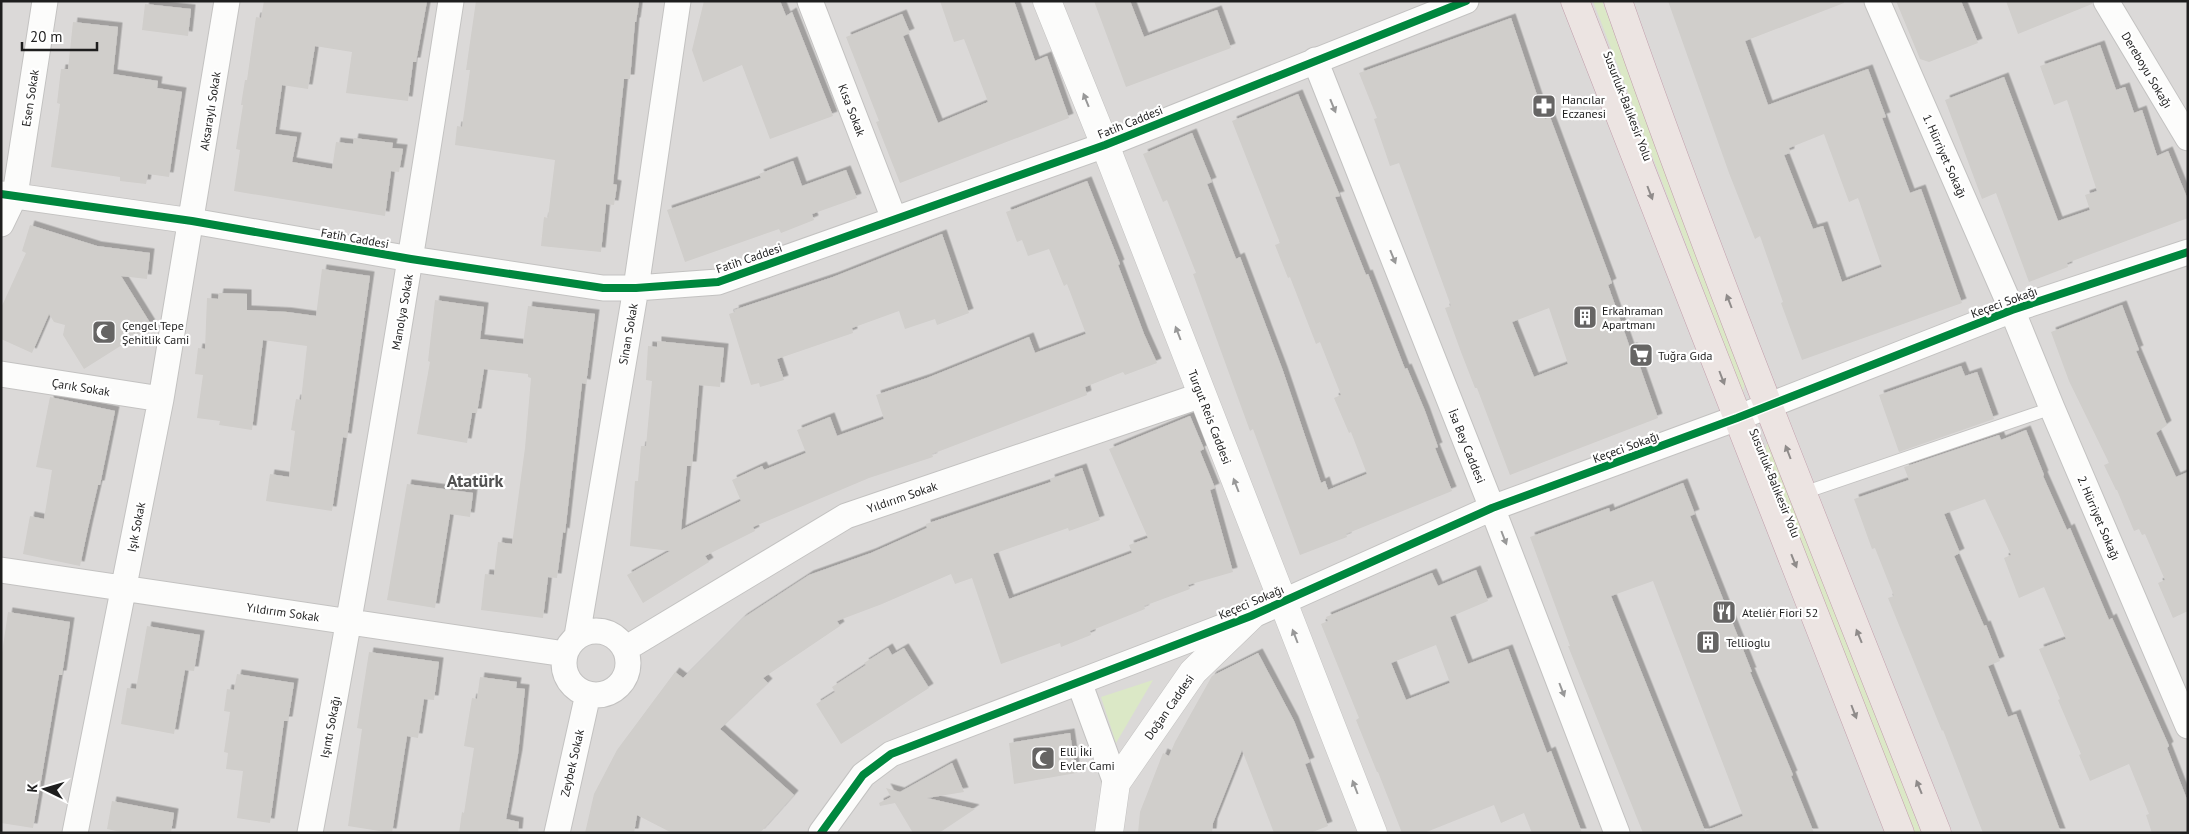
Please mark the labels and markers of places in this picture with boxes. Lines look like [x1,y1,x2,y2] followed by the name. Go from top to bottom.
[1562,92,1606,121] place label: Hancılar Eczanesi
[1531,93,1557,119] pharmacy icon: Hancılar Eczanesi
[1602,303,1663,332] place label: Erkahraman Apartmanı
[1572,304,1598,330] building icon: Erkahraman Apartmanı
[122,318,189,347] place label: Çengel Tepe Şehitlik Cami
[91,319,117,345] mosque icon: Çengel Tepe Şehitlik Cami
[1628,342,1654,368] supermarket icon: Tuğra Gıda
[1658,348,1713,363] place label: Tuğra Gıda
[1711,599,1737,625] restaurant icon: Ateliér Fiori 52
[1742,605,1818,620] place label: Ateliér Fiori 52
[1695,629,1721,655] building icon: Tellioglu
[1726,635,1770,650] place label: Tellioglu
[1060,744,1115,773] place label: Elli İki Evler Cami
[1030,745,1056,771] mosque icon: Elli İki Evler Cami

